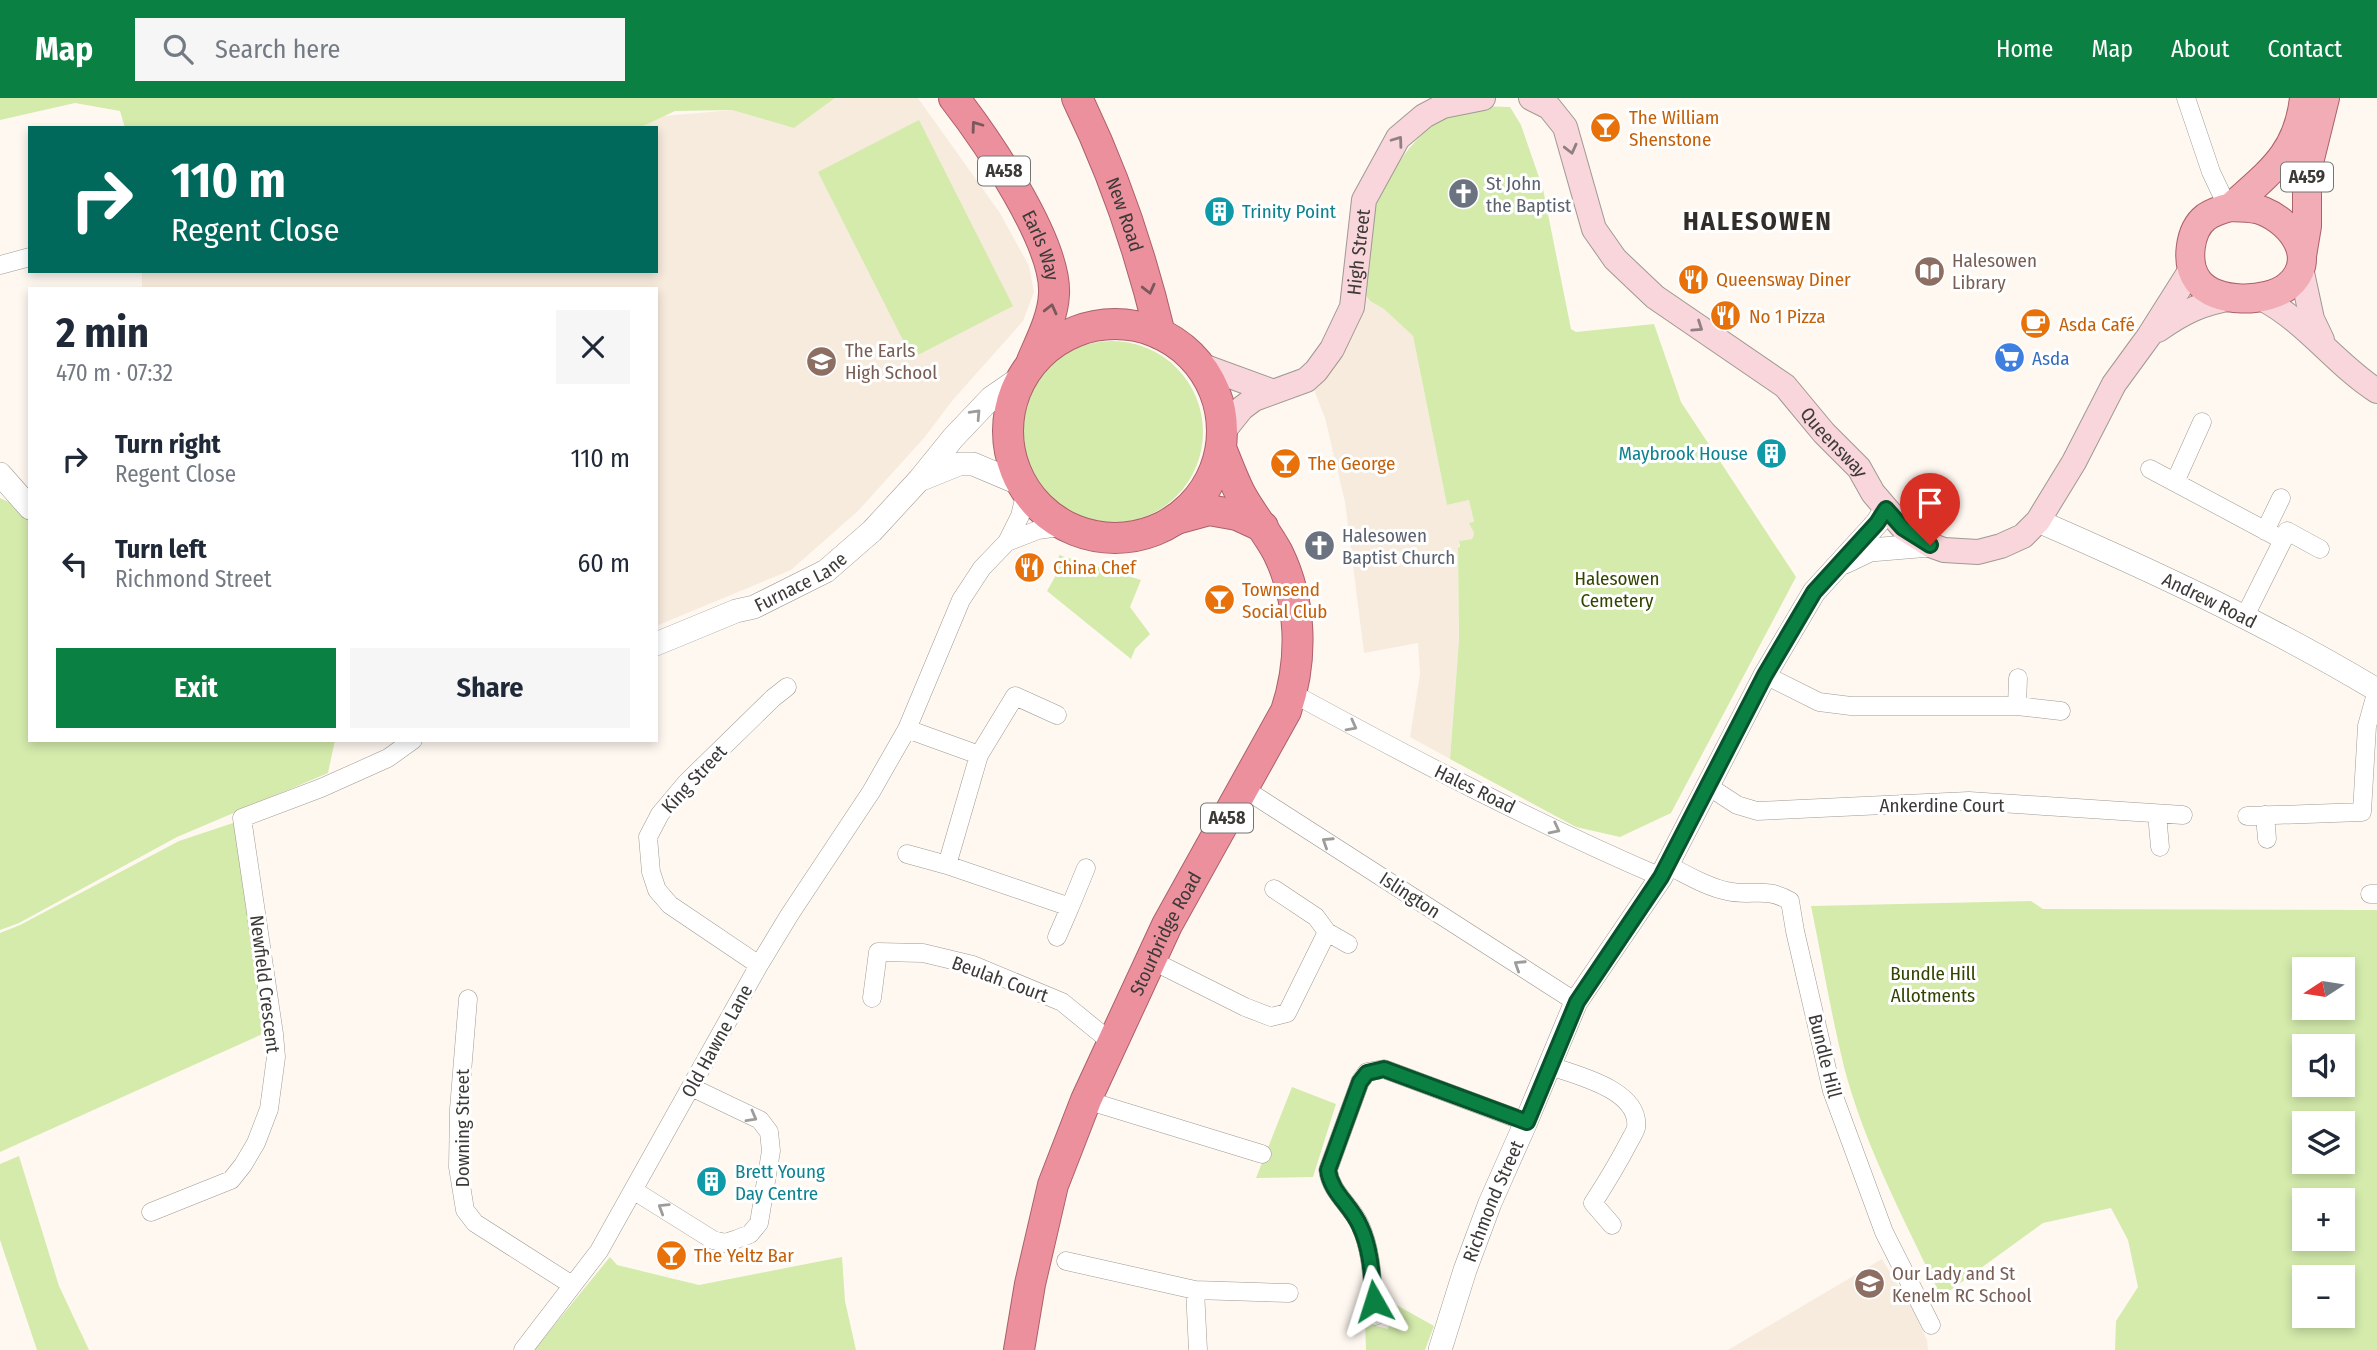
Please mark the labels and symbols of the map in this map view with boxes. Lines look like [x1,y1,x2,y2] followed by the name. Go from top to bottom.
[1629,106,1719,151] place label: The William Shenstone
[1589,111,1623,145] bar icon: The William Shenstone
[971,121,984,134] one-way arrow
[1390,136,1402,148] one-way arrow
[1563,143,1577,155] one-way arrow
[978,156,1030,186] road number: A458
[2281,162,2333,192] road number: A459
[1486,172,1572,217] place label: St John the Baptist
[1101,174,1148,254] street label: New Road
[1446,177,1480,211] church icon: St John the Baptist
[1202,194,1236,228] building icon: Trinity Point
[1242,200,1337,223] place label: Trinity Point
[1017,206,1065,283] street label: Earls Way
[1683,206,1833,237] district label: HALESOWEN
[1342,207,1375,296] street label: High Street
[1952,249,2037,294] place label: Halesowen Library
[1912,254,1946,288] library icon: Halesowen Library
[1676,262,1710,296] restaurant icon: Queensway Diner
[1716,268,1851,291] place label: Queensway Diner
[1141,283,1155,295] one-way arrow
[1709,299,1743,333] restaurant icon: No 1 Pizza
[1043,304,1057,316] one-way arrow
[1749,305,1826,328] place label: No 1 Pizza
[2019,307,2053,341] cafe icon: Asda Café
[2059,313,2135,336] place label: Asda Café
[1690,319,1703,331] one-way arrow
[845,339,937,384] place label: The Earls High School
[1992,341,2026,375] supermarket icon: Asda
[805,344,839,378] school or university icon: The Earls High School
[2032,347,2070,370] place label: Asda
[1796,402,1873,481] street label: Queensway
[968,409,980,422] one-way arrow
[1754,436,1788,470] building icon: Maybrook House
[1619,442,1748,465] place label: Maybrook House
[1268,446,1302,480] bar icon: The George
[1308,452,1395,475] place label: The George
[1900,473,1960,545] pin
[1342,524,1455,569] place label: Halesowen Baptist Church
[1302,529,1336,563] church icon: Halesowen Baptist Church
[751,547,851,616] street label: Furnace Lane
[1013,550,1047,584] restaurant icon: China Chef
[1053,556,1137,579] place label: China Chef
[1575,567,1659,612] park label: Halesowen Cemetery
[2159,567,2261,633] street label: Andrew Road
[1242,578,1327,623] place label: Townsend Social Club
[1202,583,1236,617] bar icon: Townsend Social Club
[1345,718,1357,731] one-way arrow
[657,740,732,818] street label: King Street
[1431,760,1519,818] street label: Hales Road
[1879,794,2005,817] street label: Ankerdine Court
[1201,804,1253,832] road number: A458
[1548,820,1560,834] one-way arrow
[1322,837,1335,850] one-way arrow
[1375,867,1445,923] street label: Islington
[1124,868,1206,999] street label: Stourbridge Road
[245,914,285,1055] street label: Newfield Crescent
[949,951,1052,1007] street label: Beulah Court
[2292,957,2356,1020] north arrow
[1514,960,1527,973] one-way arrow
[1890,962,1976,1007] park label: Bundle Hill Allotments
[677,981,757,1101] street label: Old Hawne Lane
[1803,1012,1847,1100] street label: Bundle Hill
[451,1068,474,1187] street label: Downing Street
[744,1109,757,1122] one-way arrow
[1458,1136,1528,1265] street label: Richmond Street
[735,1160,825,1205] place label: Brett Young Day Centre
[695,1165,729,1199] building icon: Brett Young Day Centre
[658,1204,671,1217] one-way arrow
[654,1238,688,1272] bar icon: The Yeltz Bar
[694,1244,794,1267] place label: The Yeltz Bar
[1892,1262,2032,1307] place label: Our Lady and St Kenelm RC School
[1337,1264,1411,1338] position arrow
[1852,1267,1886,1301] school or university icon: Our Lady and St Kenelm RC School

